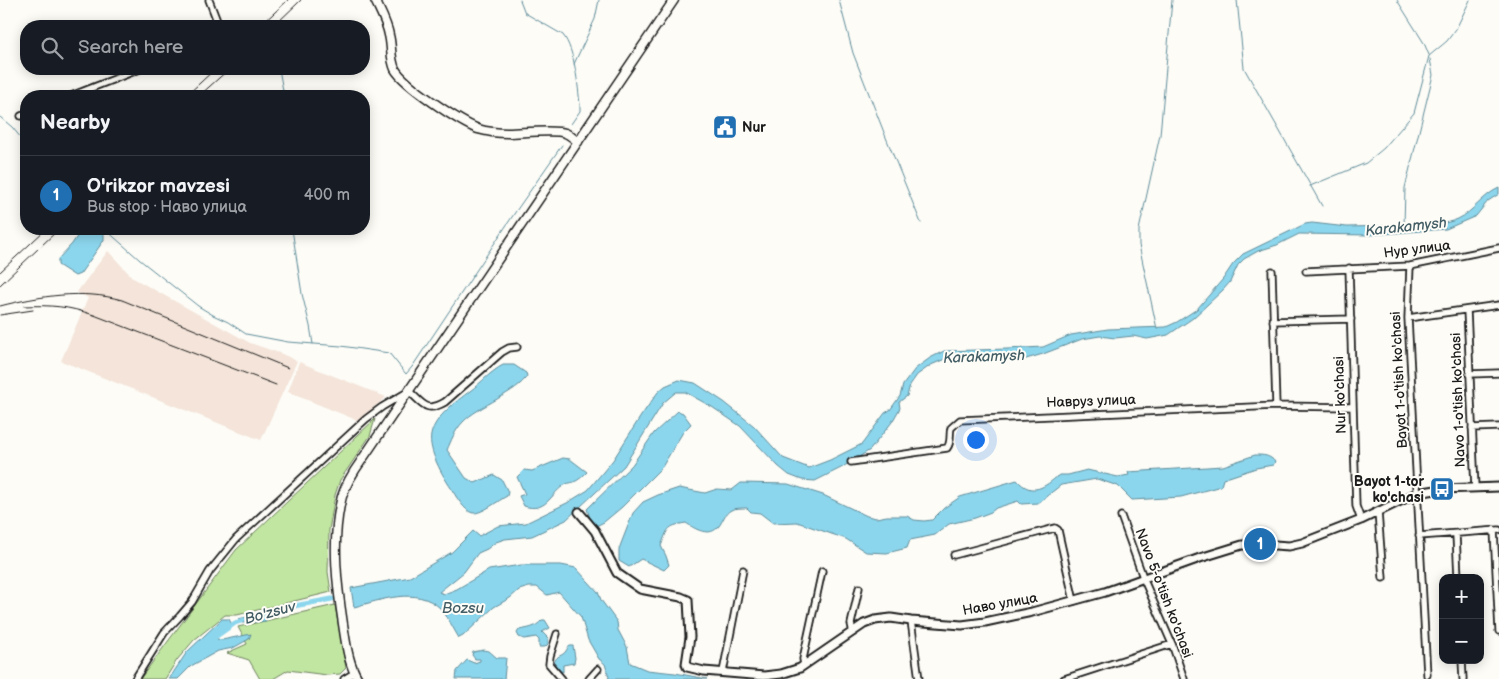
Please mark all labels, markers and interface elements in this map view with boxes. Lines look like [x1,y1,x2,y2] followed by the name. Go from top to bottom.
[20,20,370,75] search box
[38,34,66,62] icon: search
[78,36,183,59] text: Search here
[40,110,110,135] text: Nearby
[712,114,738,140] public building icon: Nur
[742,119,766,136] place label: Nur
[87,175,230,198] text: O'rikzor mavzesi
[53,186,59,205] text: 1
[304,186,350,205] text: 400 m
[87,198,247,217] text: Bus stop · Наво улица
[1364,213,1448,241] water label: Karakamysh
[1383,236,1452,262] street label: Нур улица
[1387,311,1411,449] street label: Bayot 1-o'tish ko'chasi
[1447,332,1469,468] street label: Navo 1-o'tish ko'chasi
[943,346,1025,368] water label: Karakamysh
[1330,356,1350,434] street label: Nur ko'chasi
[1046,391,1137,411] street label: Навруз улица
[963,427,989,453] your location
[1354,473,1424,506] place label: Bayot 1-tor ko'chasi
[1429,476,1455,502] bus stop icon: Bayot 1-tor ko'chasi
[1244,525,1276,563] pin: 1
[1131,526,1197,660] street label: Navo 5-o'tish ko'chasi
[1439,574,1484,664] map controls
[1439,574,1484,619] button: +
[961,589,1040,619] street label: Наво улица
[242,597,298,629] water label: Bo'zsuv
[442,599,485,618] water label: Bozsu
[1439,619,1484,664] button: −

